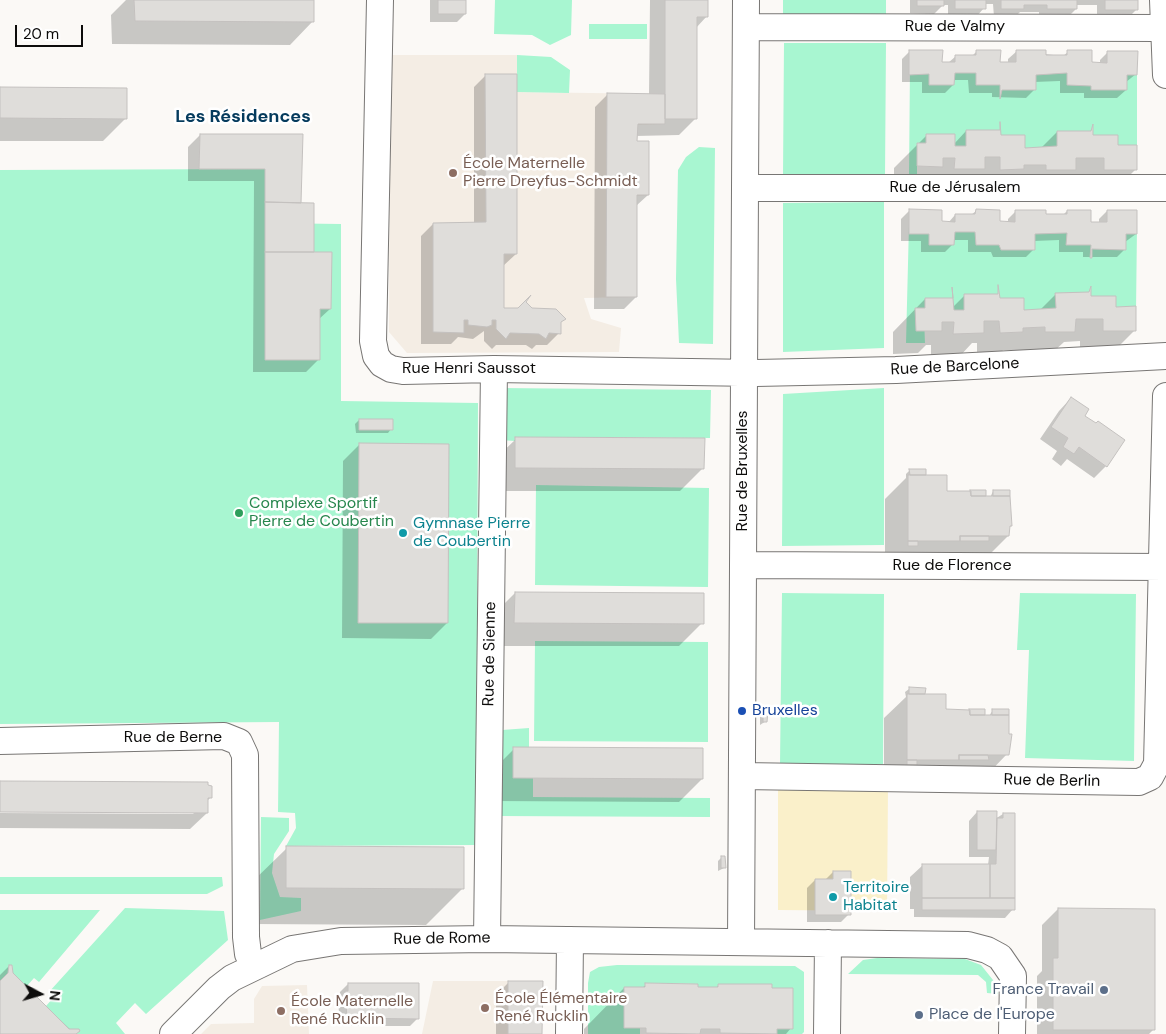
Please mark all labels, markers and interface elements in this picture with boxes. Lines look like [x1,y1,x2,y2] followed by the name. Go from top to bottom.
[18,15,85,47] scale bar
[905,17,1005,37] street label: Rue de Valmy
[23,24,59,44] text: 20 m
[175,106,311,128] district label: Les Résidences
[463,154,638,192] place label: École Maternelle Pierre Dreyfus-Schmidt
[447,167,459,179] marker: École Maternelle Pierre Dreyfus-Schmidt
[889,178,1021,198] street label: Rue de Jérusalem
[890,354,1020,380] street label: Rue de Barcelone
[402,359,536,379] street label: Rue Henri Saussot
[733,410,753,532] street label: Rue de Bruxelles
[249,494,394,532] place label: Complexe Sportif Pierre de Coubertin
[233,507,245,519] marker: Complexe Sportif Pierre de Coubertin
[413,514,530,552] place label: Gymnase Pierre de Coubertin
[397,527,409,539] marker: Gymnase Pierre de Coubertin
[892,556,1012,576] street label: Rue de Florence
[479,601,501,707] street label: Rue de Sienne
[752,701,818,721] place label: Bruxelles
[736,705,748,717] marker: Bruxelles
[124,728,222,748] street label: Rue de Berne
[1004,771,1100,791] street label: Rue de Berlin
[843,878,909,916] place label: Territoire Habitat
[827,891,839,903] marker: Territoire Habitat
[393,929,491,949] street label: Rue de Rome
[15,969,65,1019] north arrow
[993,980,1094,1000] place label: France Travail
[1098,984,1110,996] marker: France Travail
[495,989,627,1027] place label: École Élémentaire René Rucklin
[45,990,64,1002] text: N
[291,992,413,1030] place label: École Maternelle René Rucklin
[479,1002,491,1014] marker: École Élémentaire René Rucklin
[275,1005,287,1017] marker: École Maternelle René Rucklin
[929,1005,1055,1025] place label: Place de l'Europe
[913,1009,925,1021] marker: Place de l'Europe

